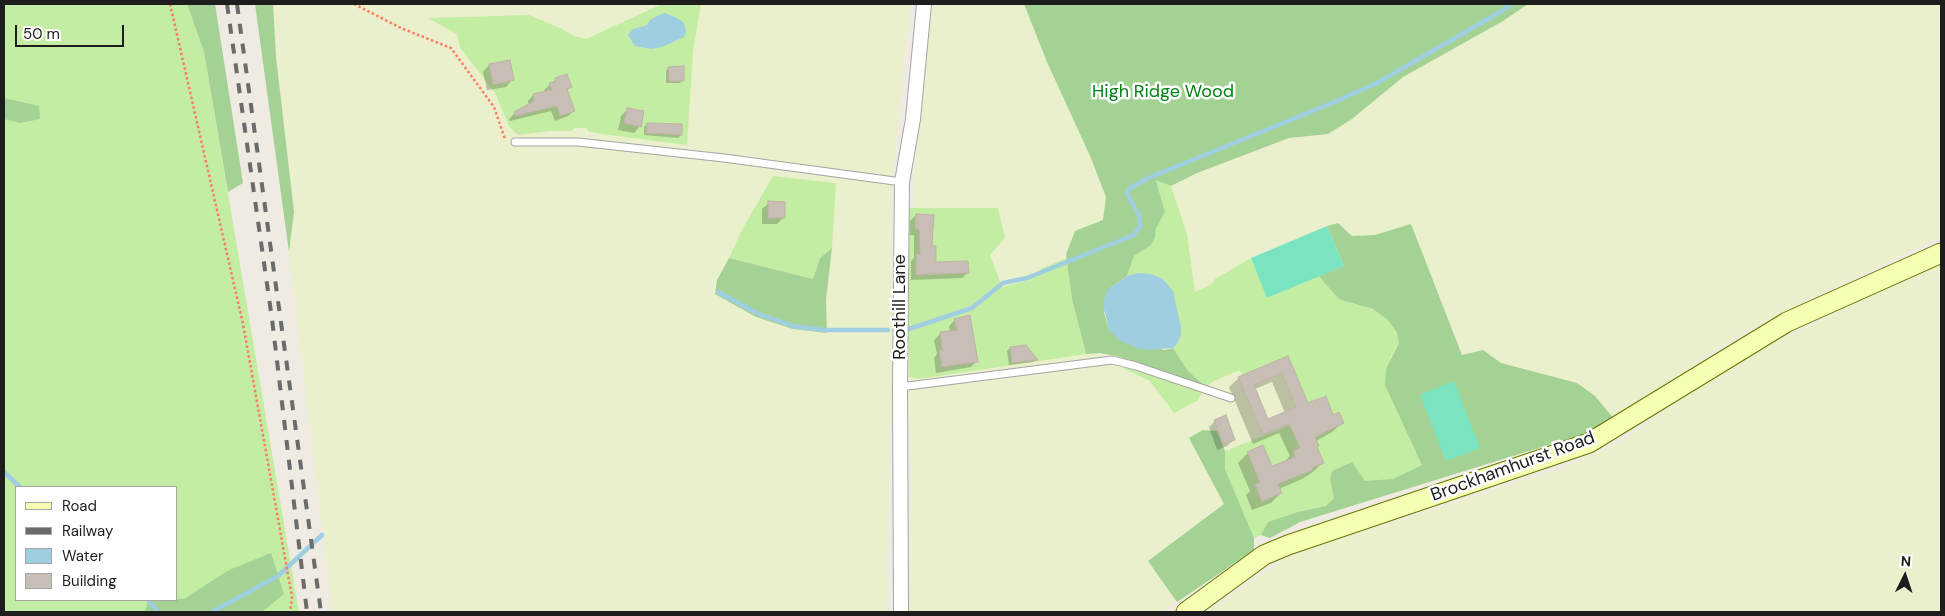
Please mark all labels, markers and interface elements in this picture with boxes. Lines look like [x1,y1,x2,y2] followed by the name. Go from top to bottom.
[18,15,126,47] scale bar
[23,24,60,44] text: 50 m
[1092,81,1234,103] park label: High Ridge Wood
[889,254,911,360] street label: Roothill Lane
[1428,427,1598,507] street label: Brockhamhurst Road
[15,486,178,601] legend
[62,496,97,516] text: Road
[62,521,113,541] text: Railway
[62,546,103,566] text: Water
[1880,551,1930,601] north arrow
[1900,552,1912,570] text: N
[62,571,117,591] text: Building

